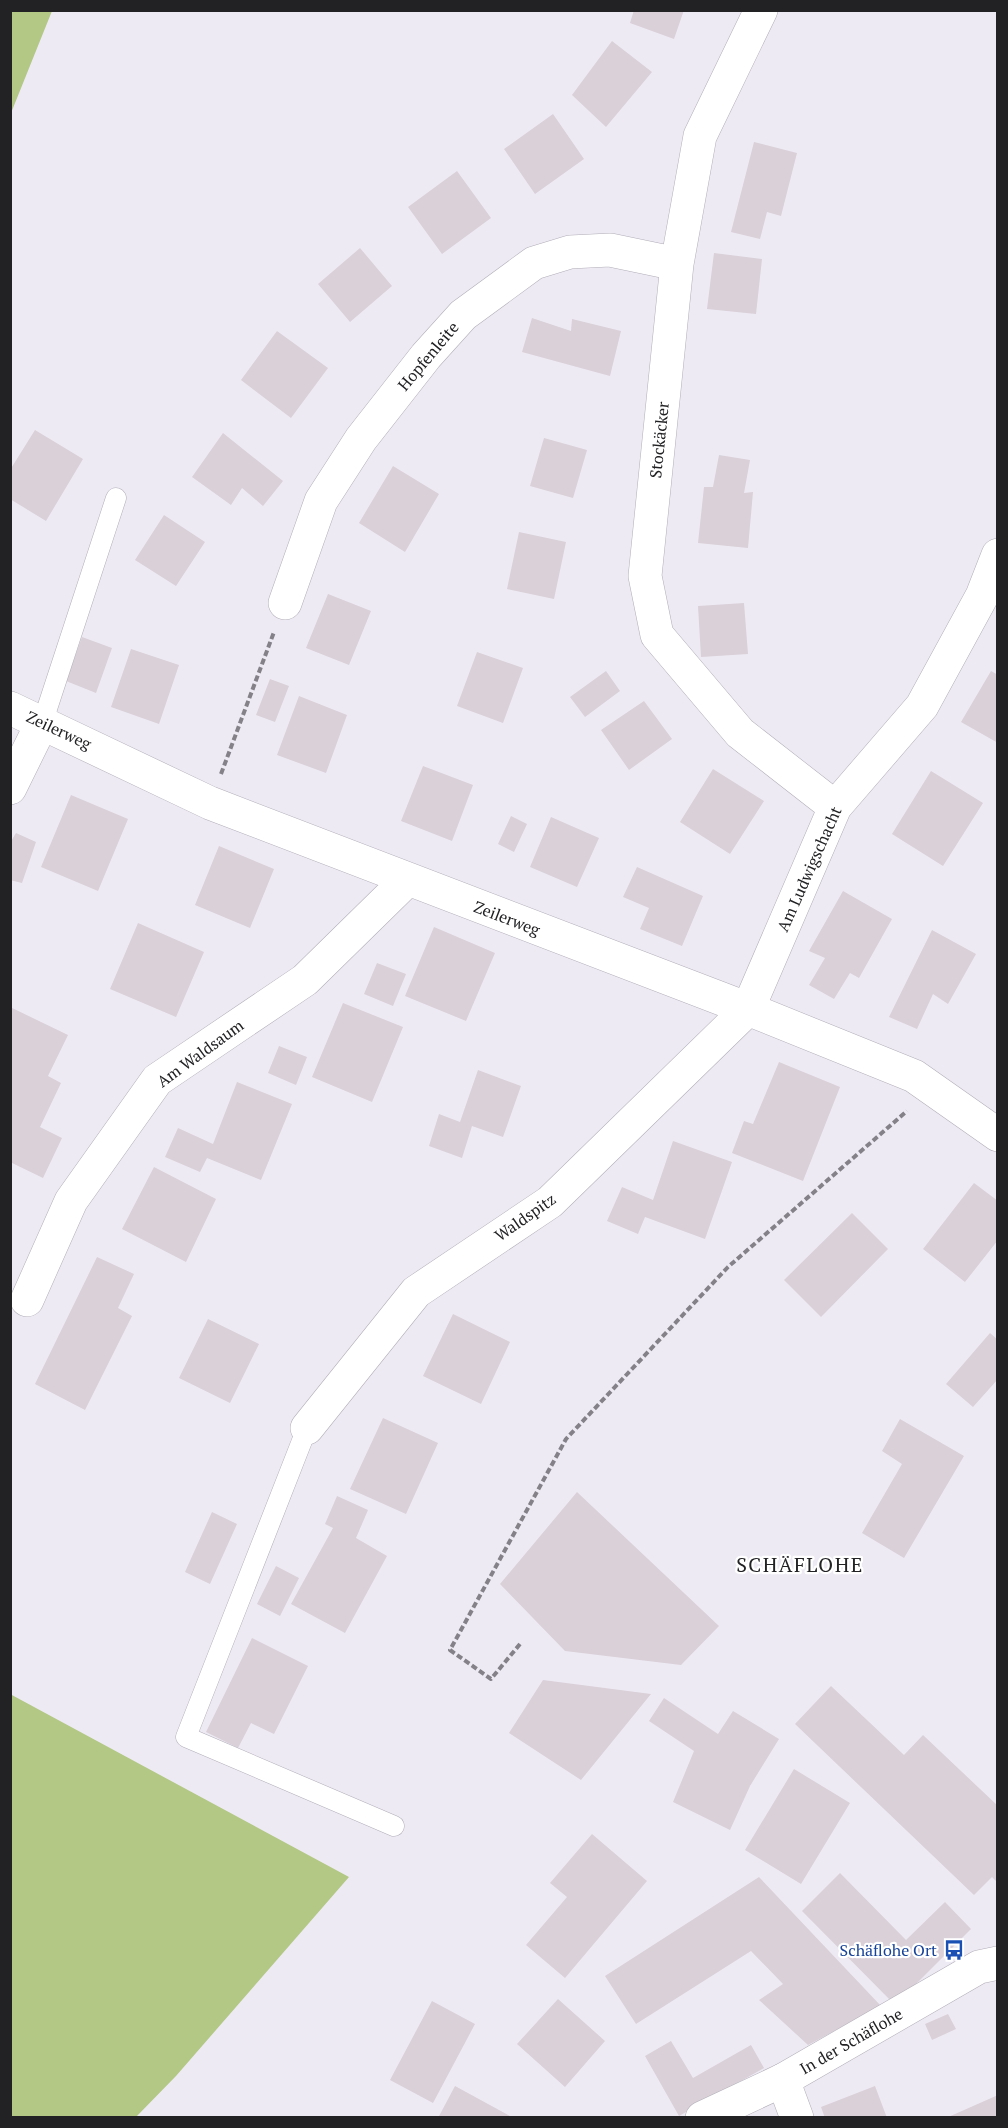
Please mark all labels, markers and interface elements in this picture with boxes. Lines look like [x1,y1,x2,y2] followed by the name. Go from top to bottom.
[393,317,463,395] street label: Hopfenleite
[644,400,674,479] street label: Stockäcker
[23,705,96,755] street label: Zeilerweg
[771,803,847,935] street label: Am Ludwigschacht
[471,895,544,941] street label: Zeilerweg
[152,1014,248,1092] street label: Am Waldsaum
[490,1188,560,1246] street label: Waldspitz
[736,1551,864,1578] district label: SCHÄFLOHE
[942,1938,966,1962] bus stop icon: Schäflohe Ort
[840,1939,937,1961] place label: Schäflohe Ort
[795,2003,907,2079] street label: In der Schäflohe

